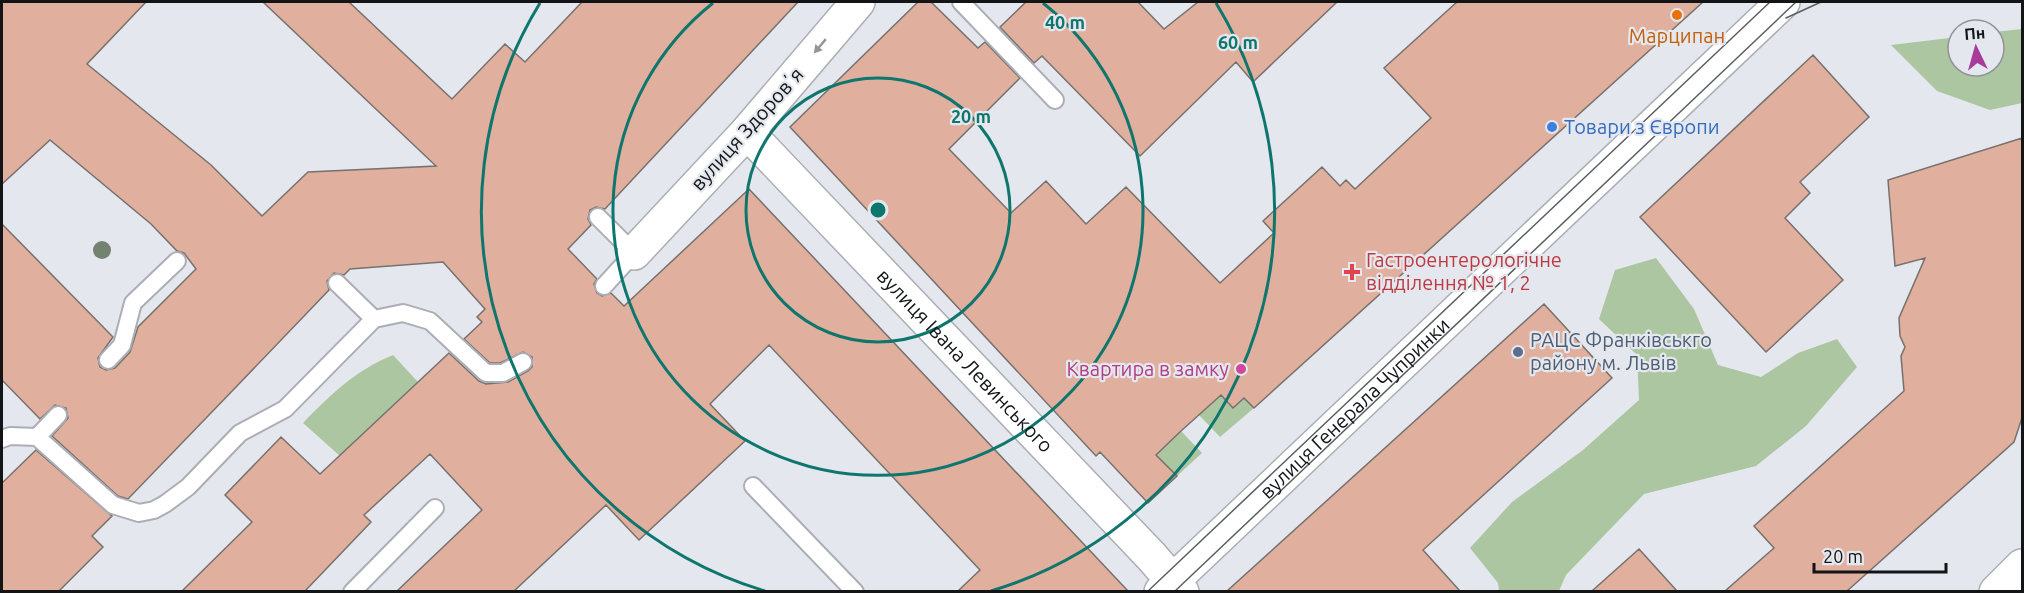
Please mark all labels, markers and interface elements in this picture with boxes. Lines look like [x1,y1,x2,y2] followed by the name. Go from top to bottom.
[1670,8,1684,22] marker: Марципан
[1045,12,1085,32] text: 40 m
[1946,18,2006,78] north arrow
[1963,23,1986,43] text: Пн
[1629,24,1725,47] place label: Марципан
[1218,32,1258,52] text: 60 m
[814,38,827,53] one-way arrow
[686,63,808,195] street label: вулиця Здоровʼя
[951,106,991,126] text: 20 m
[1564,115,1720,138] place label: Товари з Європи
[1545,120,1559,134] marker: Товари з Європи
[868,200,888,220] centre of rings
[1366,248,1562,294] place label: Гастроентерологічне відділення № 1, 2
[1343,263,1361,281] marker: Гастроентерологічне відділення № 1, 2
[873,264,1058,457] street label: вулиця Івана Левинського
[1255,313,1454,503] street label: вулиця Генерала Чупринки
[1530,328,1712,374] place label: РАЦС Франківськго району м. Львів
[1511,345,1525,359] marker: РАЦС Франківськго району м. Львів
[1067,357,1229,380] place label: Квартира в замку
[1234,362,1248,376] marker: Квартира в замку
[1814,536,1946,574] scale bar
[1823,546,1863,566] text: 20 m

